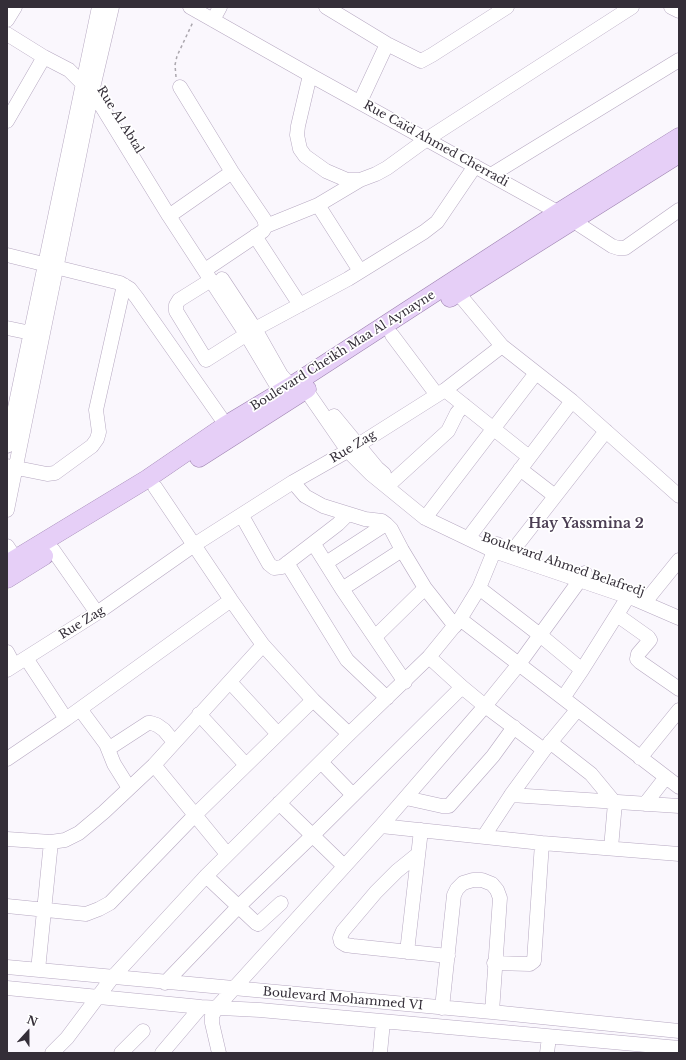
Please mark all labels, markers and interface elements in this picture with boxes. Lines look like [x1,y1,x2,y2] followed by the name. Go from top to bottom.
[94,84,146,156] street label: Rue Al Abtal
[361,98,511,190] street label: Rue Caïd Ahmed Cherradi
[248,288,438,414] street label: Boulevard Cheikh Maa Al Aynayne
[327,428,379,466] street label: Rue Zag
[528,516,644,532] district label: Hay Yassmina 2
[480,530,646,600] street label: Boulevard Ahmed Belafredj
[57,603,107,643] street label: Rue Zag
[262,985,424,1013] street label: Boulevard Mohammed VI
[8,1012,48,1052] north arrow
[25,1012,40,1029] text: N

